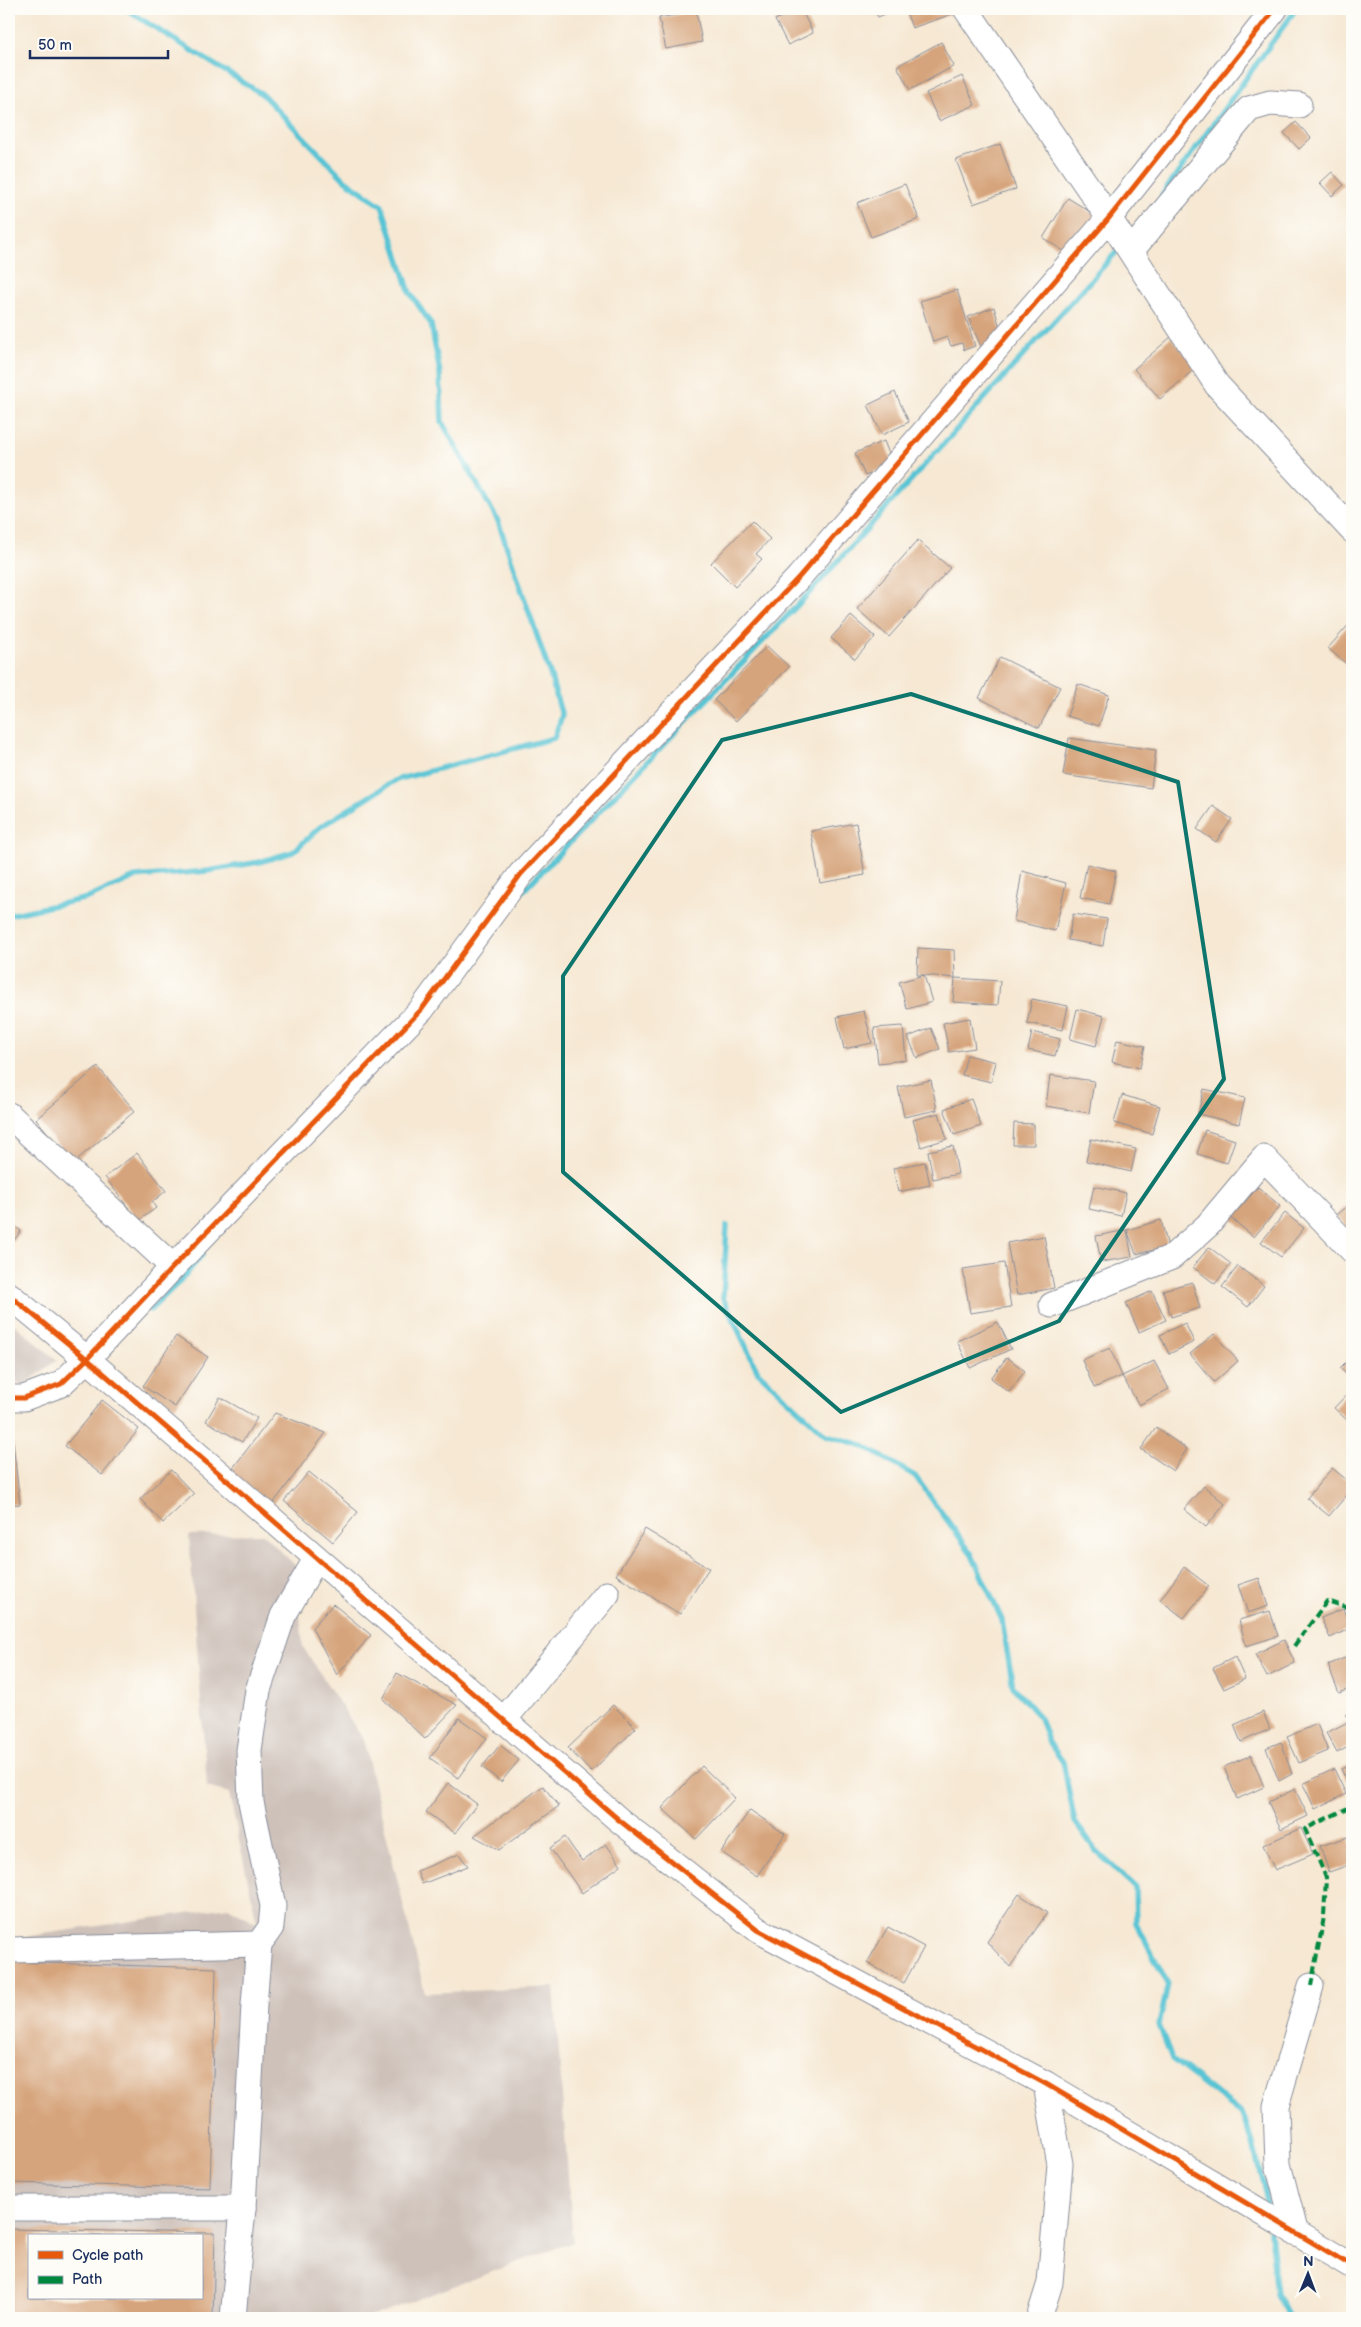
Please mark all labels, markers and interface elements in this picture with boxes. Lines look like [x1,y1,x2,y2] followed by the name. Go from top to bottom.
[30,28,168,60] scale bar
[38,36,72,55] text: 50 m
[28,2234,202,2300] legend
[72,2246,143,2265] text: Cycle path
[1284,2250,1334,2300] north arrow
[1303,2253,1314,2270] text: N
[72,2270,102,2289] text: Path

